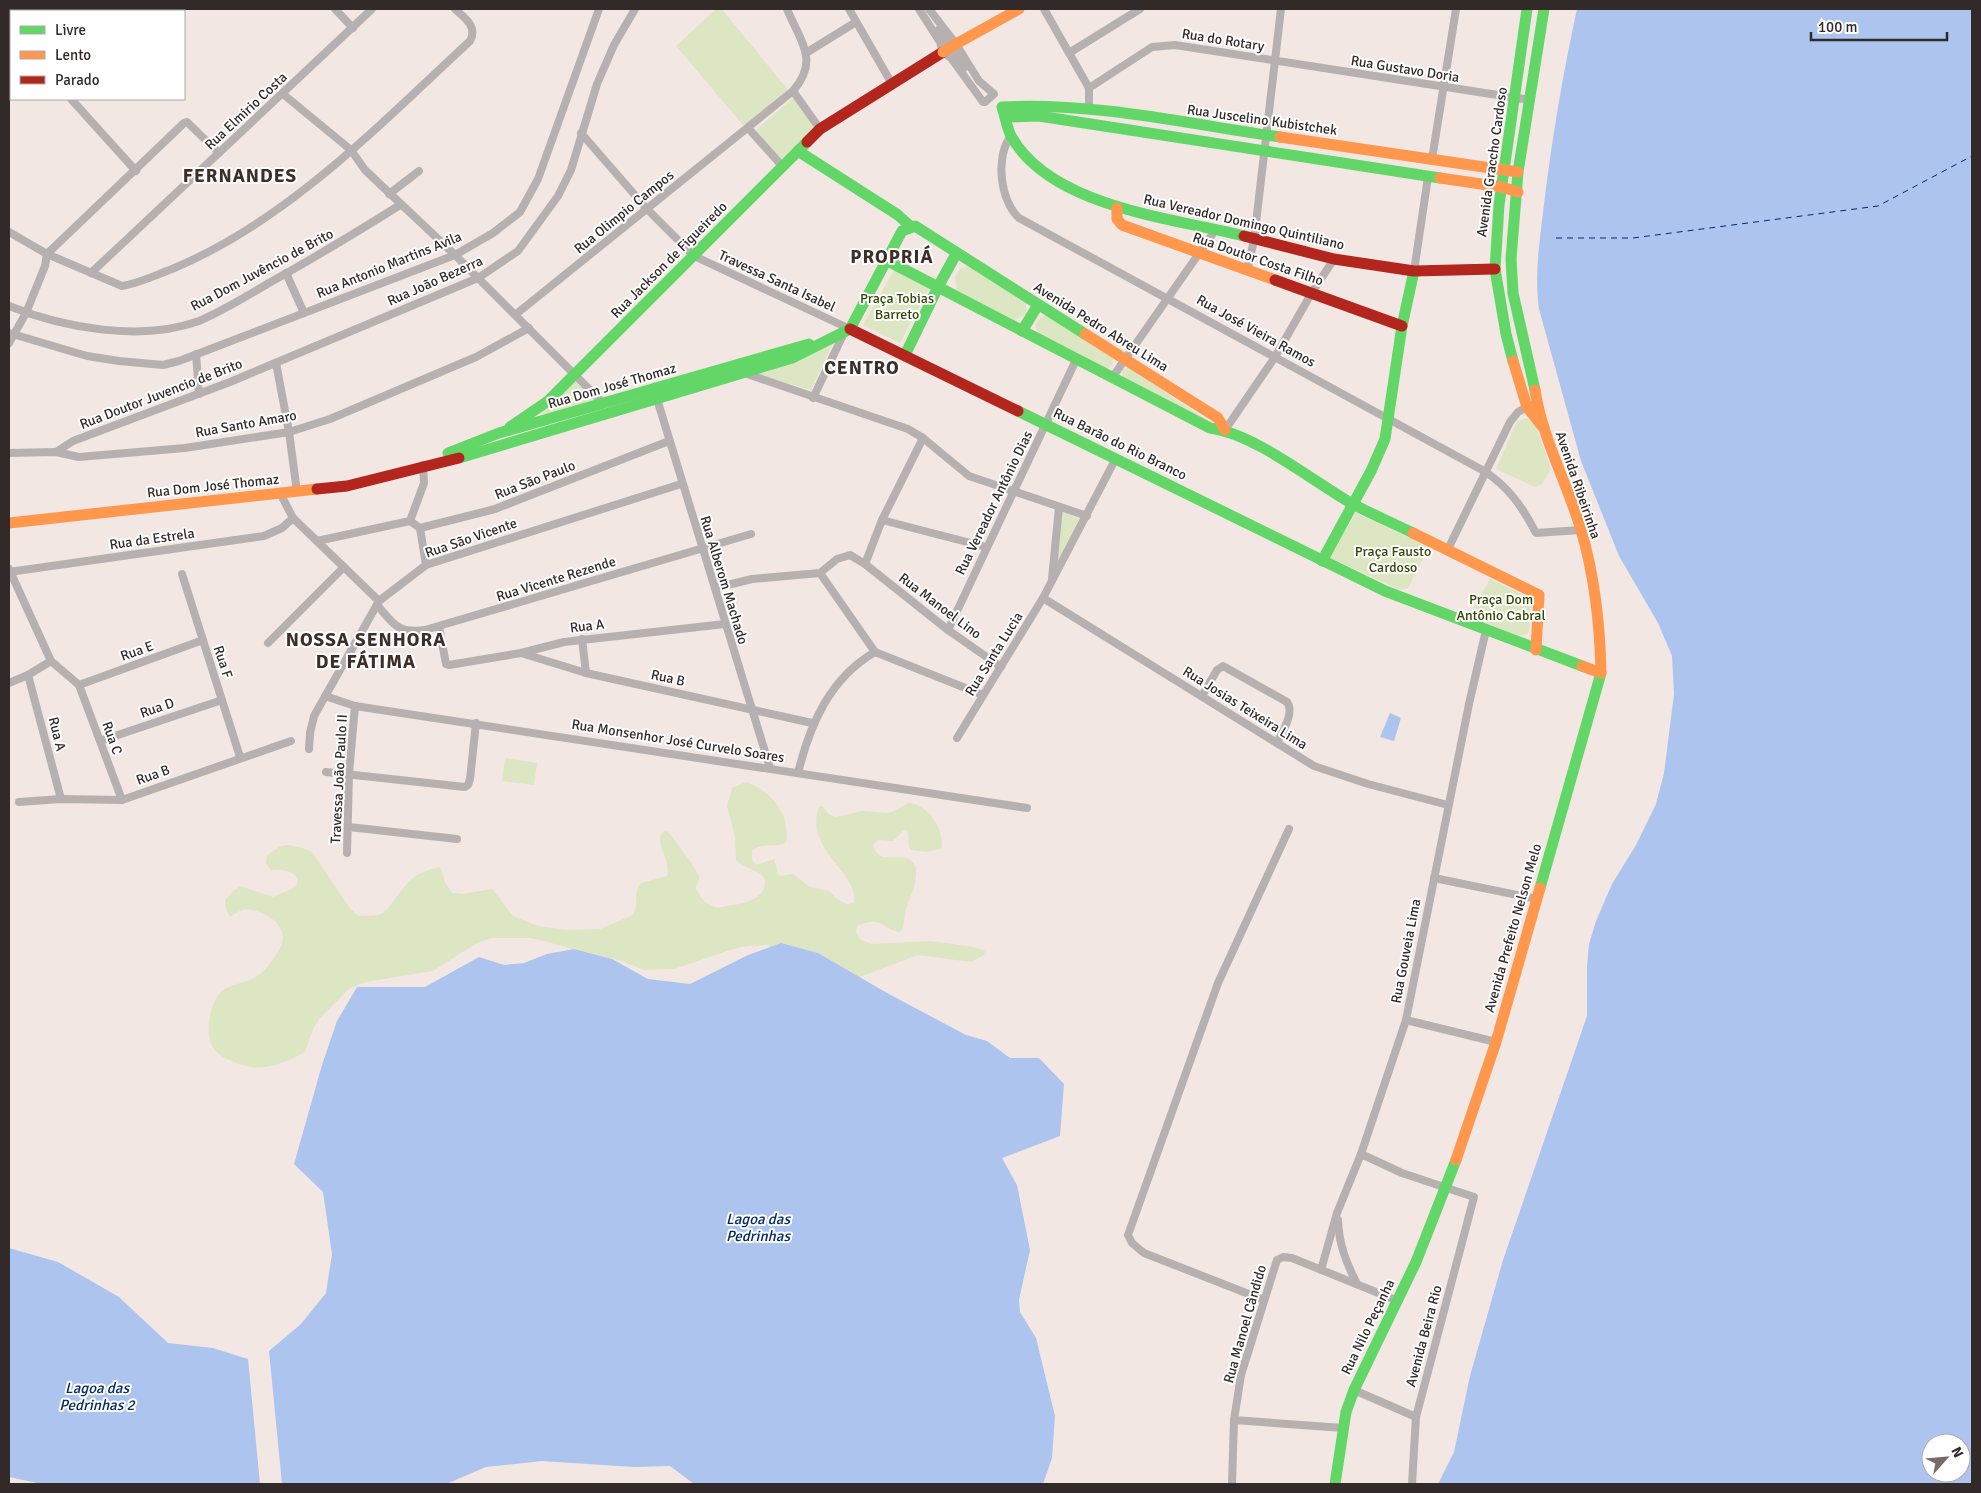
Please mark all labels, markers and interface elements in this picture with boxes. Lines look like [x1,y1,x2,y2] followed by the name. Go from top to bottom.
[10,10,185,100] legend
[1811,10,1947,42] scale bar
[1818,18,1858,36] text: 100 m
[55,21,86,39] text: Livre
[1181,25,1266,55] street label: Rua do Rotary
[55,46,91,64] text: Lento
[1350,52,1460,86] street label: Rua Gustavo Doria
[201,69,291,153] street label: Rua Elmirio Costa
[55,71,100,89] text: Parado
[1473,86,1511,238] street label: Avenida Graccho Cardoso
[1186,101,1338,139] street label: Rua Juscelino Kubistchek
[183,164,297,188] district label: FERNANDES
[571,167,677,257] street label: Rua Olimpio Campos
[1142,191,1346,253] street label: Rua Vereador Domingo Quintiliano
[607,198,731,322] street label: Rua Jackson de Figueiredo
[188,225,336,315] street label: Rua Dom Juvêncio de Brito
[314,228,464,302] street label: Rua Antonio Martins Avila
[1190,229,1326,289] street label: Rua Doutor Costa Filho
[850,245,934,269] district label: PROPRIÁ
[716,246,838,316] street label: Travessa Santa Isabel
[385,252,485,310] street label: Rua João Bezerra
[1031,279,1171,375] street label: Avenida Pedro Abreu Lima
[860,290,934,323] park label: Praça Tobias Barreto
[1193,291,1319,371] street label: Rua José Vieira Ramos
[77,355,245,433] street label: Rua Doutor Juvencio de Brito
[824,356,900,380] district label: CENTRO
[546,360,678,412] street label: Rua Dom José Thomaz
[1051,404,1189,484] street label: Rua Barão do Rio Branco
[194,407,298,441] street label: Rua Santo Amaro
[952,428,1036,578] street label: Rua Vereador Antônio Dias
[1552,429,1604,541] street label: Avenida Ribeirinha
[492,457,578,503] street label: Rua São Paulo
[146,471,280,501] street label: Rua Dom José Thomaz
[423,514,519,562] street label: Rua São Vicente
[696,514,752,646] street label: Rua Alberom Machado
[108,525,196,553] street label: Rua da Estrela
[1355,543,1431,576] park label: Praça Fausto Cardoso
[494,553,618,605] street label: Rua Vicente Rezende
[895,569,985,643] street label: Rua Manoel Lino
[1456,591,1546,624] park label: Praça Dom Antônio Cabral
[961,609,1027,699] street label: Rua Santa Lucia
[569,615,606,637] street label: Rua A
[286,628,446,674] district label: NOSSA SENHORA DE FÁTIMA
[118,637,156,665] street label: Rua E
[210,644,236,680] street label: Rua F
[1180,663,1310,753] street label: Rua Josias Teixeira Lima
[649,666,687,690] street label: Rua B
[138,694,176,722] street label: Rua D
[327,714,351,844] street label: Travessa João Paulo II
[45,715,70,753] street label: Rua A
[570,716,786,766] street label: Rua Monsenhor José Curvelo Soares
[98,719,126,757] street label: Rua C
[134,761,172,789] street label: Rua B
[1481,842,1545,1014] street label: Avenida Prefeito Nelson Melo
[1388,897,1424,1005] street label: Rua Gouveia Lima
[726,1210,791,1245] water label: Lagoa das Pedrinhas
[1220,1263,1270,1385] street label: Rua Manoel Cândido
[1338,1276,1398,1378] street label: Rua Nilo Peçanha
[1402,1283,1446,1389] street label: Avenida Beira Rio
[59,1379,136,1414] water label: Lagoa das Pedrinhas 2
[1921,1433,1971,1483] north arrow
[1947,1444,1967,1461] text: N

